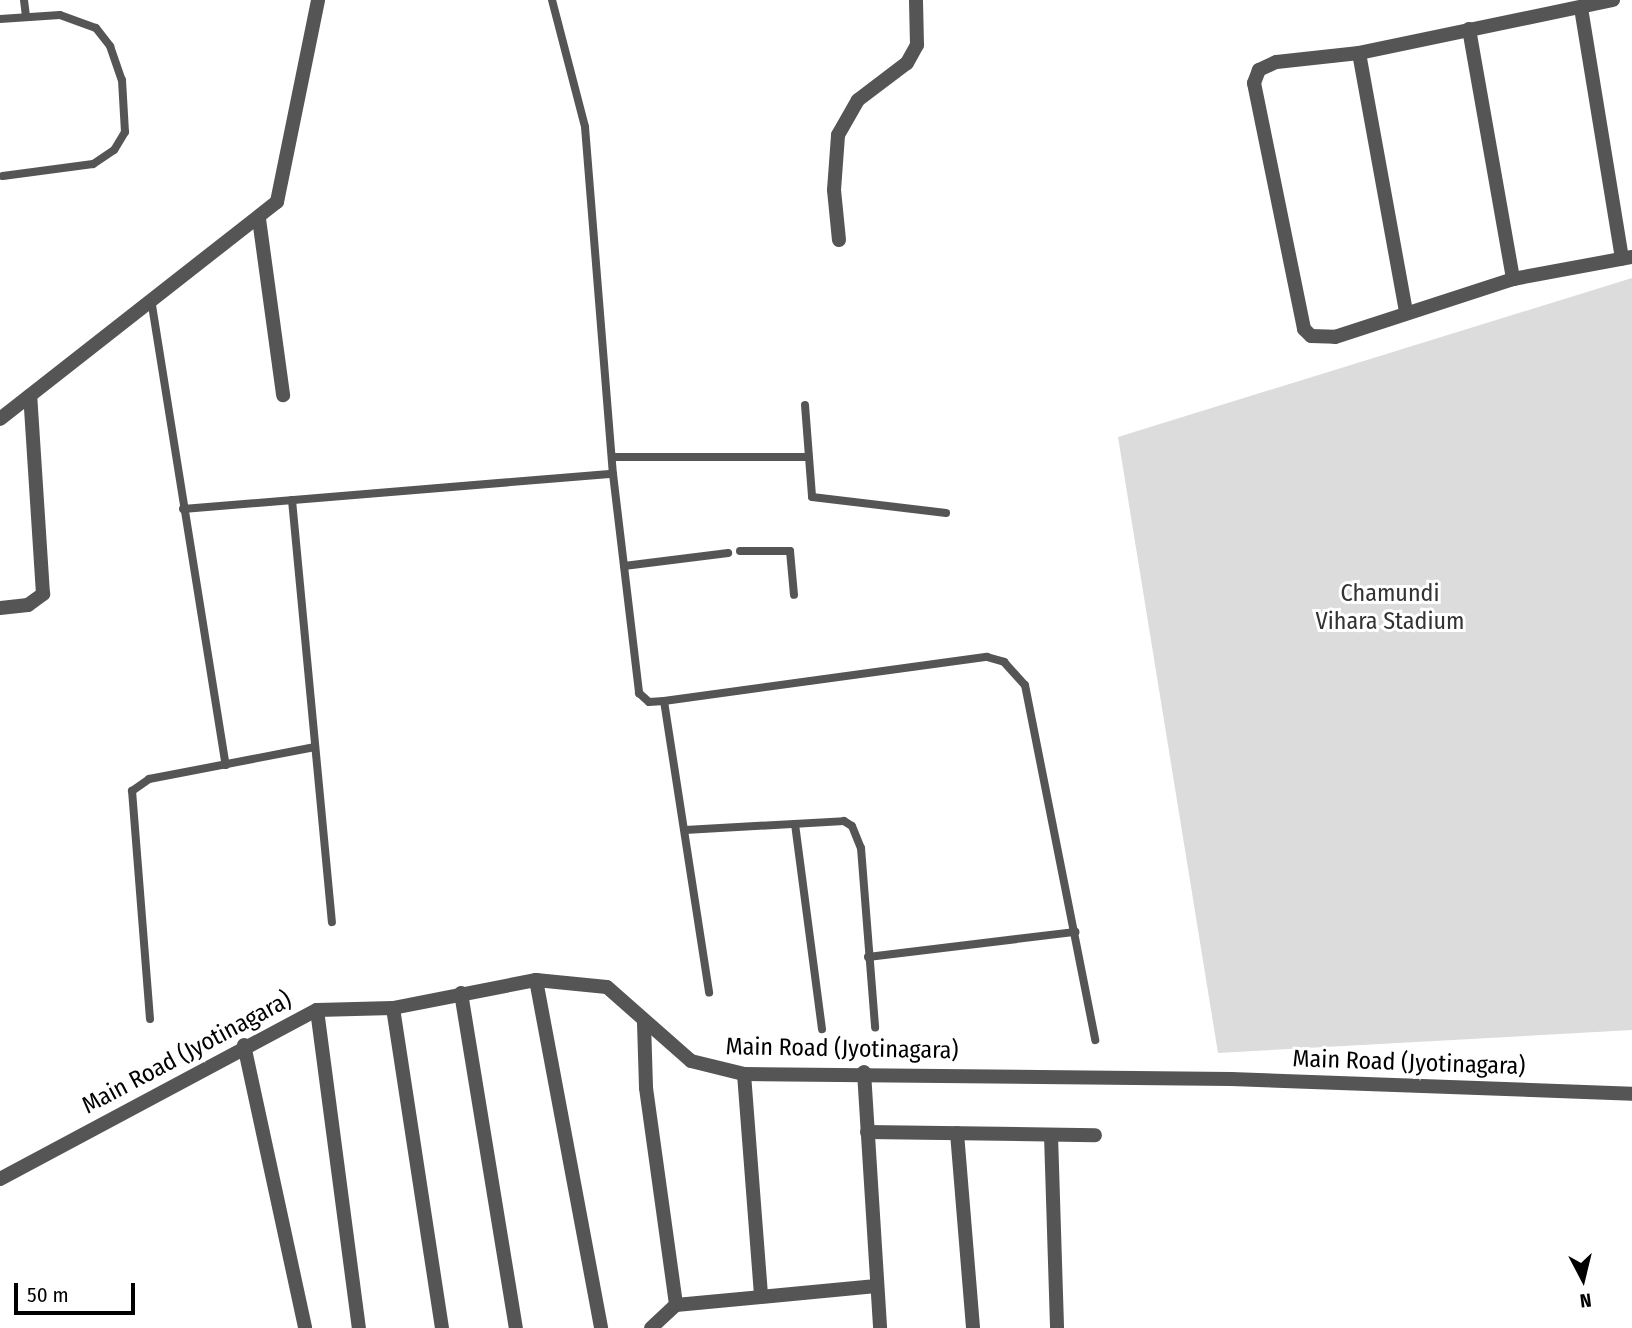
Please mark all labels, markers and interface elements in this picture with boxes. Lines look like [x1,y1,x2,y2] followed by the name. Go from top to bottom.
[1316,580,1464,636] park label: Chamundi Vihara Stadium
[77,986,297,1120] street label: Main Road (Jyotinagara)
[725,1033,959,1065] street label: Main Road (Jyotinagara)
[1292,1045,1526,1081] street label: Main Road (Jyotinagara)
[1548,1244,1618,1314] north arrow
[18,1268,138,1312] scale bar
[27,1282,69,1308] text: 50 m
[1579,1288,1593,1312] text: N

